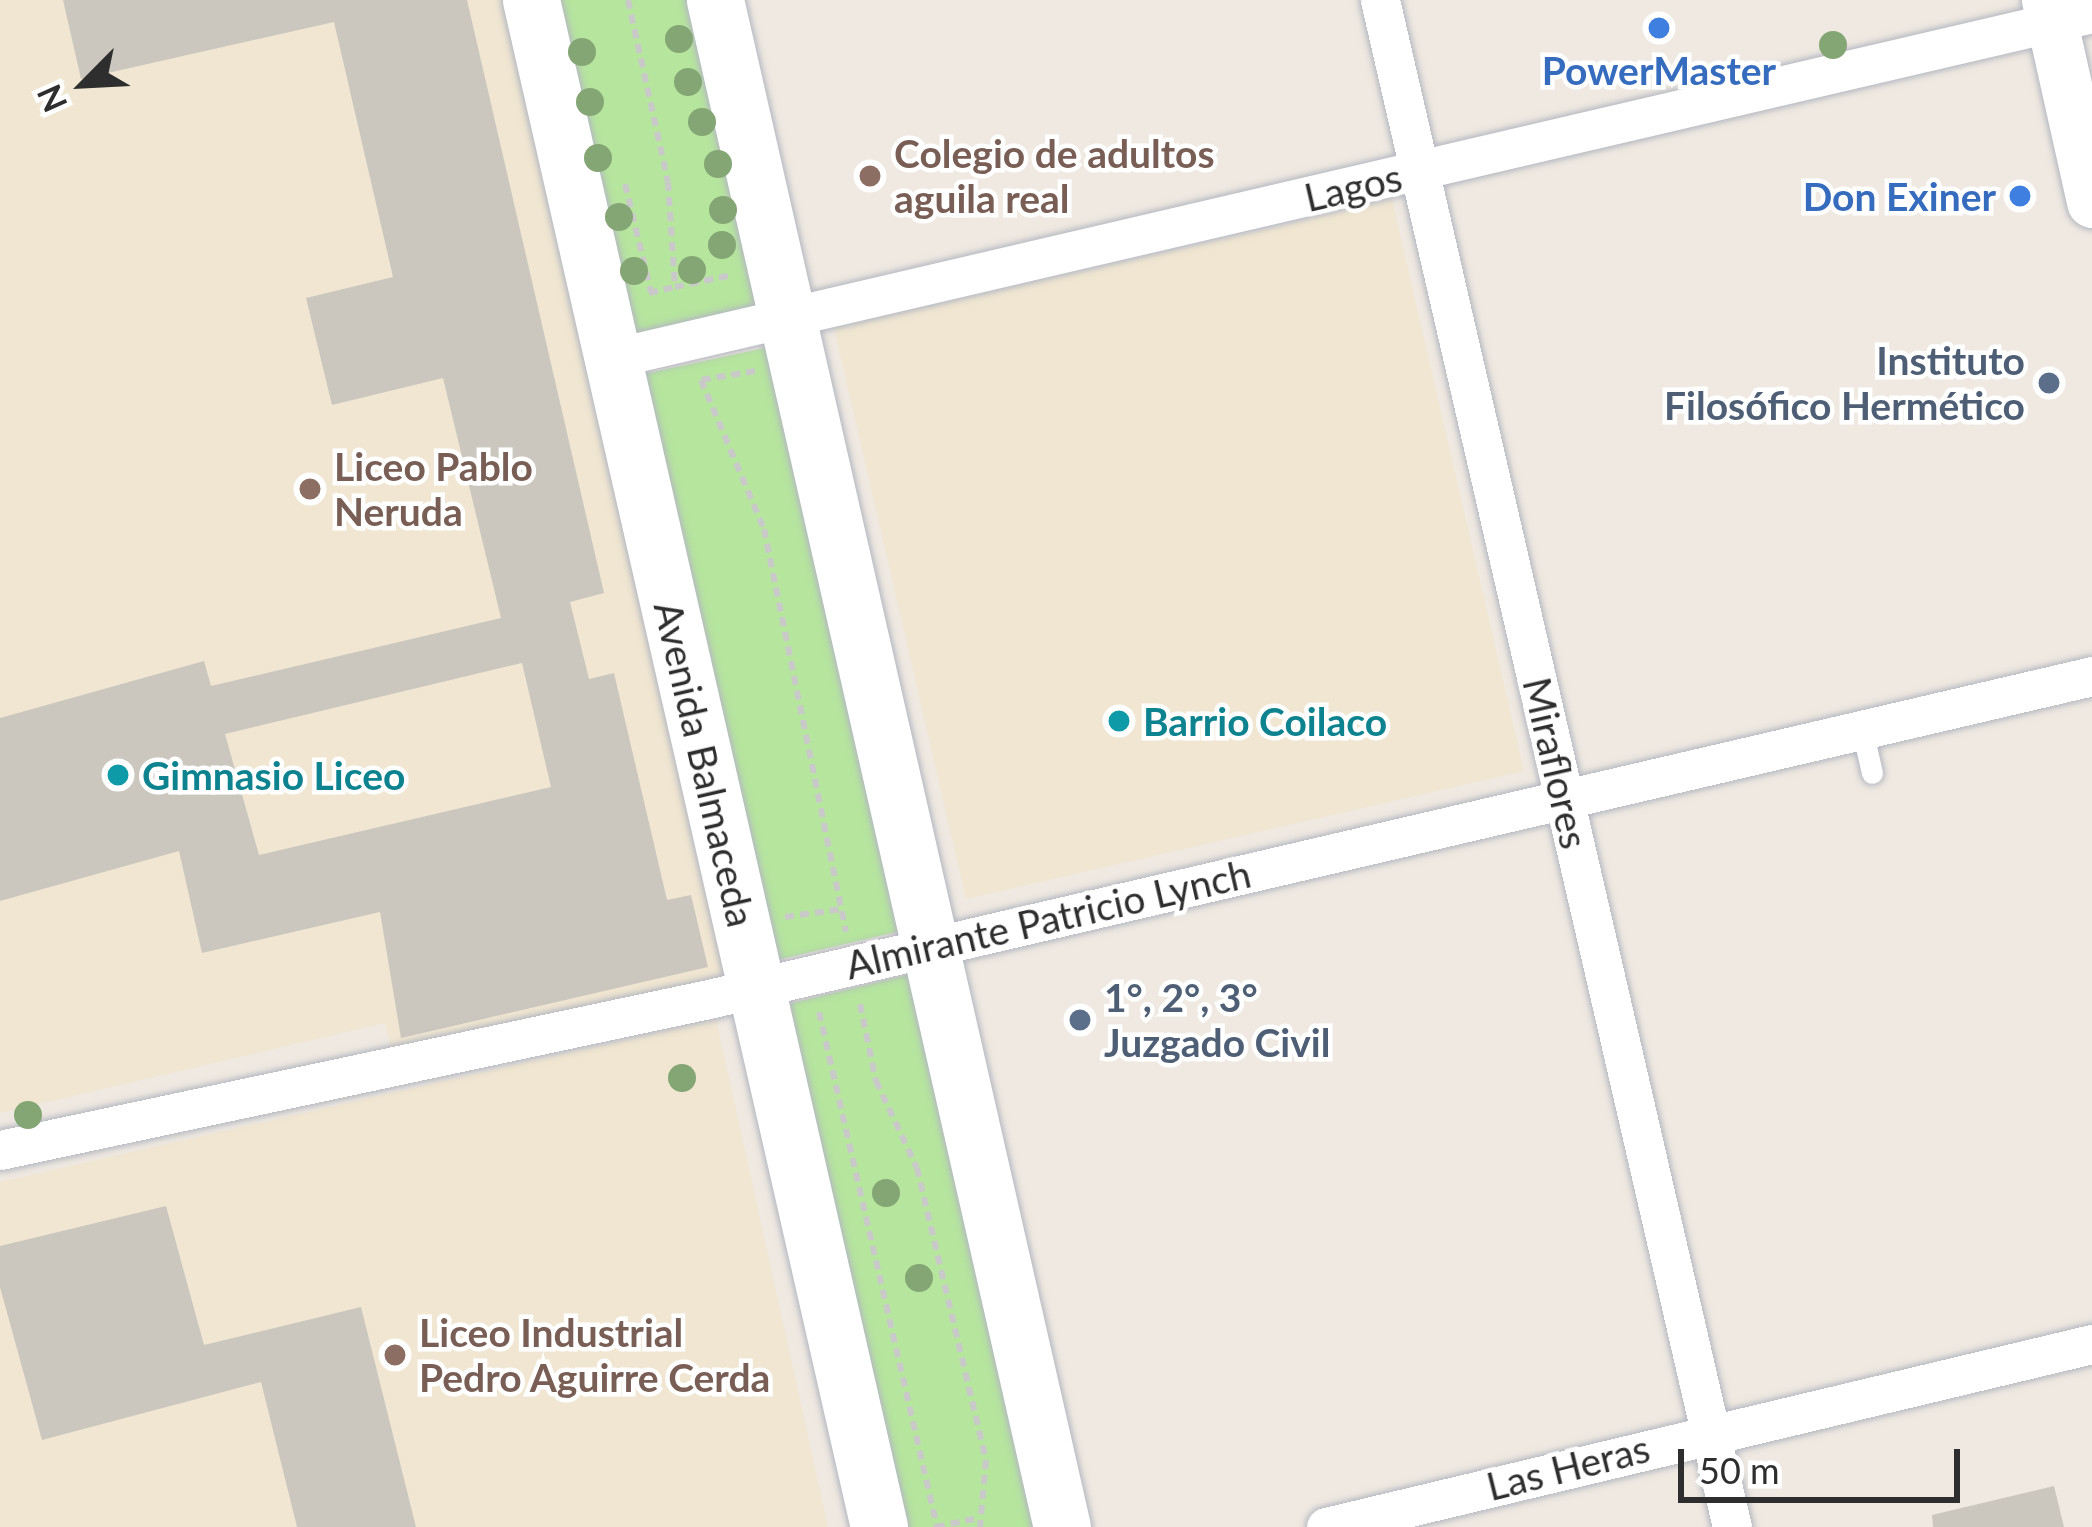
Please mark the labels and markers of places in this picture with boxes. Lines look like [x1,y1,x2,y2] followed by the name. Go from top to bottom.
[1646,15,1672,41] marker: PowerMaster
[1542,47,1776,93] place label: PowerMaster
[894,131,1215,222] place label: Colegio de adultos aguila real
[857,163,883,189] marker: Colegio de adultos aguila real
[1803,173,1996,219] place label: Don Exiner
[2007,183,2033,209] marker: Don Exiner
[1664,338,2025,429] place label: Instituto Filosófico Hermético
[2036,370,2062,396] marker: Instituto Filosófico Hermético
[334,444,533,535] place label: Liceo Pablo Neruda
[297,476,323,502] marker: Liceo Pablo Neruda
[1143,698,1387,744] place label: Barrio Coilaco
[1106,708,1132,734] marker: Barrio Coilaco
[142,752,405,798] place label: Gimnasio Liceo
[105,762,131,788] marker: Gimnasio Liceo
[1104,975,1330,1066] place label: 1°, 2°, 3° Juzgado Civil
[1067,1007,1093,1033] marker: 1°, 2°, 3° Juzgado Civil
[419,1310,772,1401] place label: Liceo Industrial Pedro Aguirre Cerda
[382,1342,408,1368] marker: Liceo Industrial Pedro Aguirre Cerda

